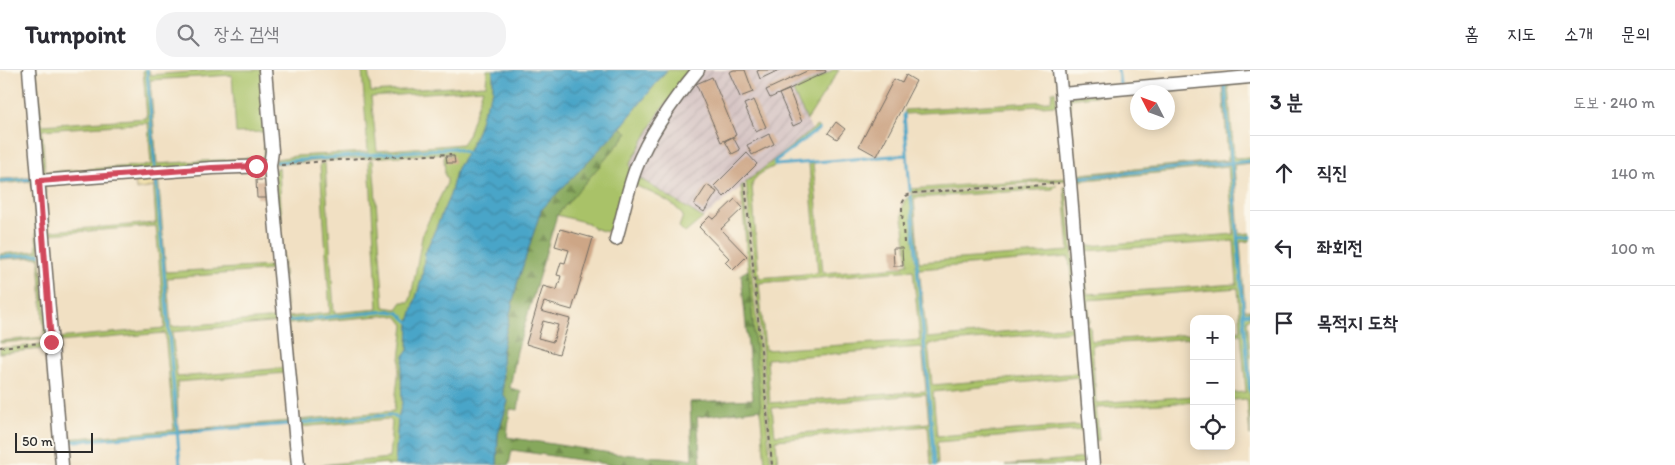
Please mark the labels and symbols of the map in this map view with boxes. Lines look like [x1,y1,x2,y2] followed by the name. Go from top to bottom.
[1130,85,1175,130] north arrow
[245,155,268,178] route start
[40,331,63,354] route end
[15,430,92,453] scale bar

